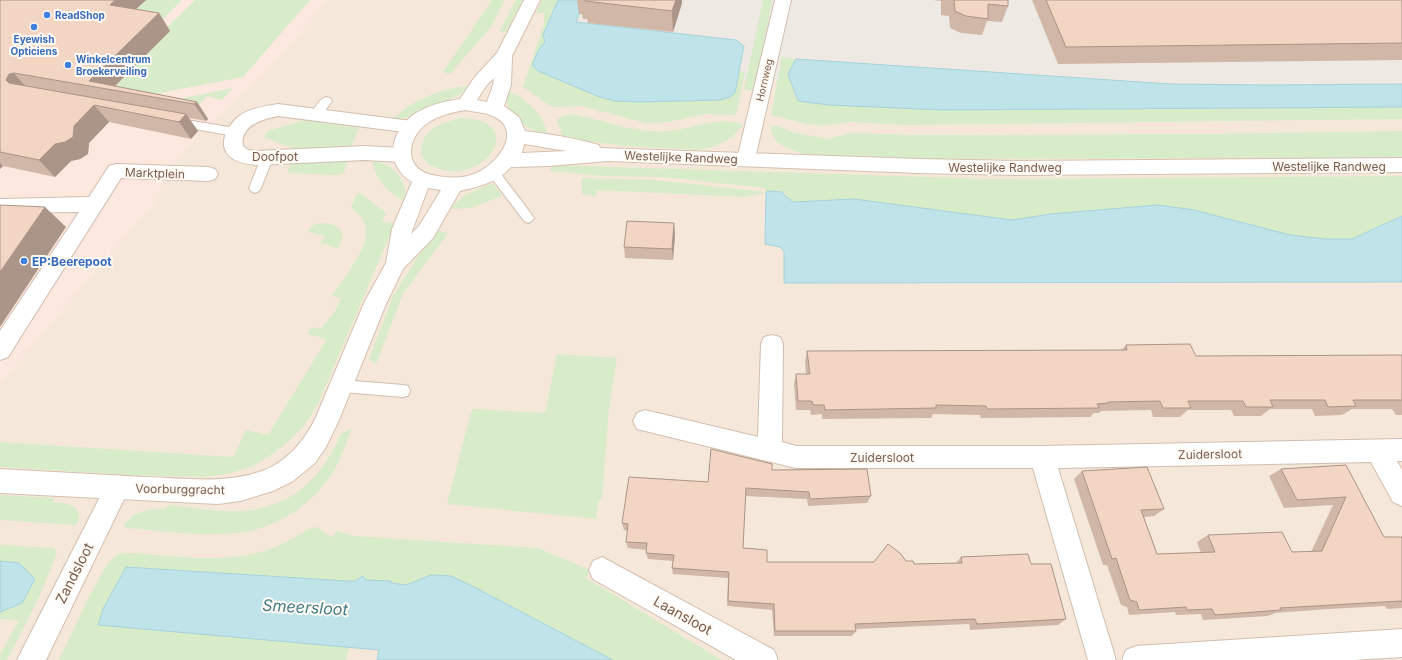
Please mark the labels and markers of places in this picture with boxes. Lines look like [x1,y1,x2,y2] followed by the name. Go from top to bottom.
[55,9,105,21] place label: ReadShop
[42,10,52,20] marker: ReadShop
[29,22,39,32] marker: Eyewish Opticiens
[11,33,58,57] place label: Eyewish Opticiens
[76,53,151,78] place label: Winkelcentrum Broekerveiling
[63,60,73,70] marker: Winkelcentrum Broekerveiling
[32,254,112,269] place label: EP:Beerepoot
[19,256,29,266] marker: EP:Beerepoot

